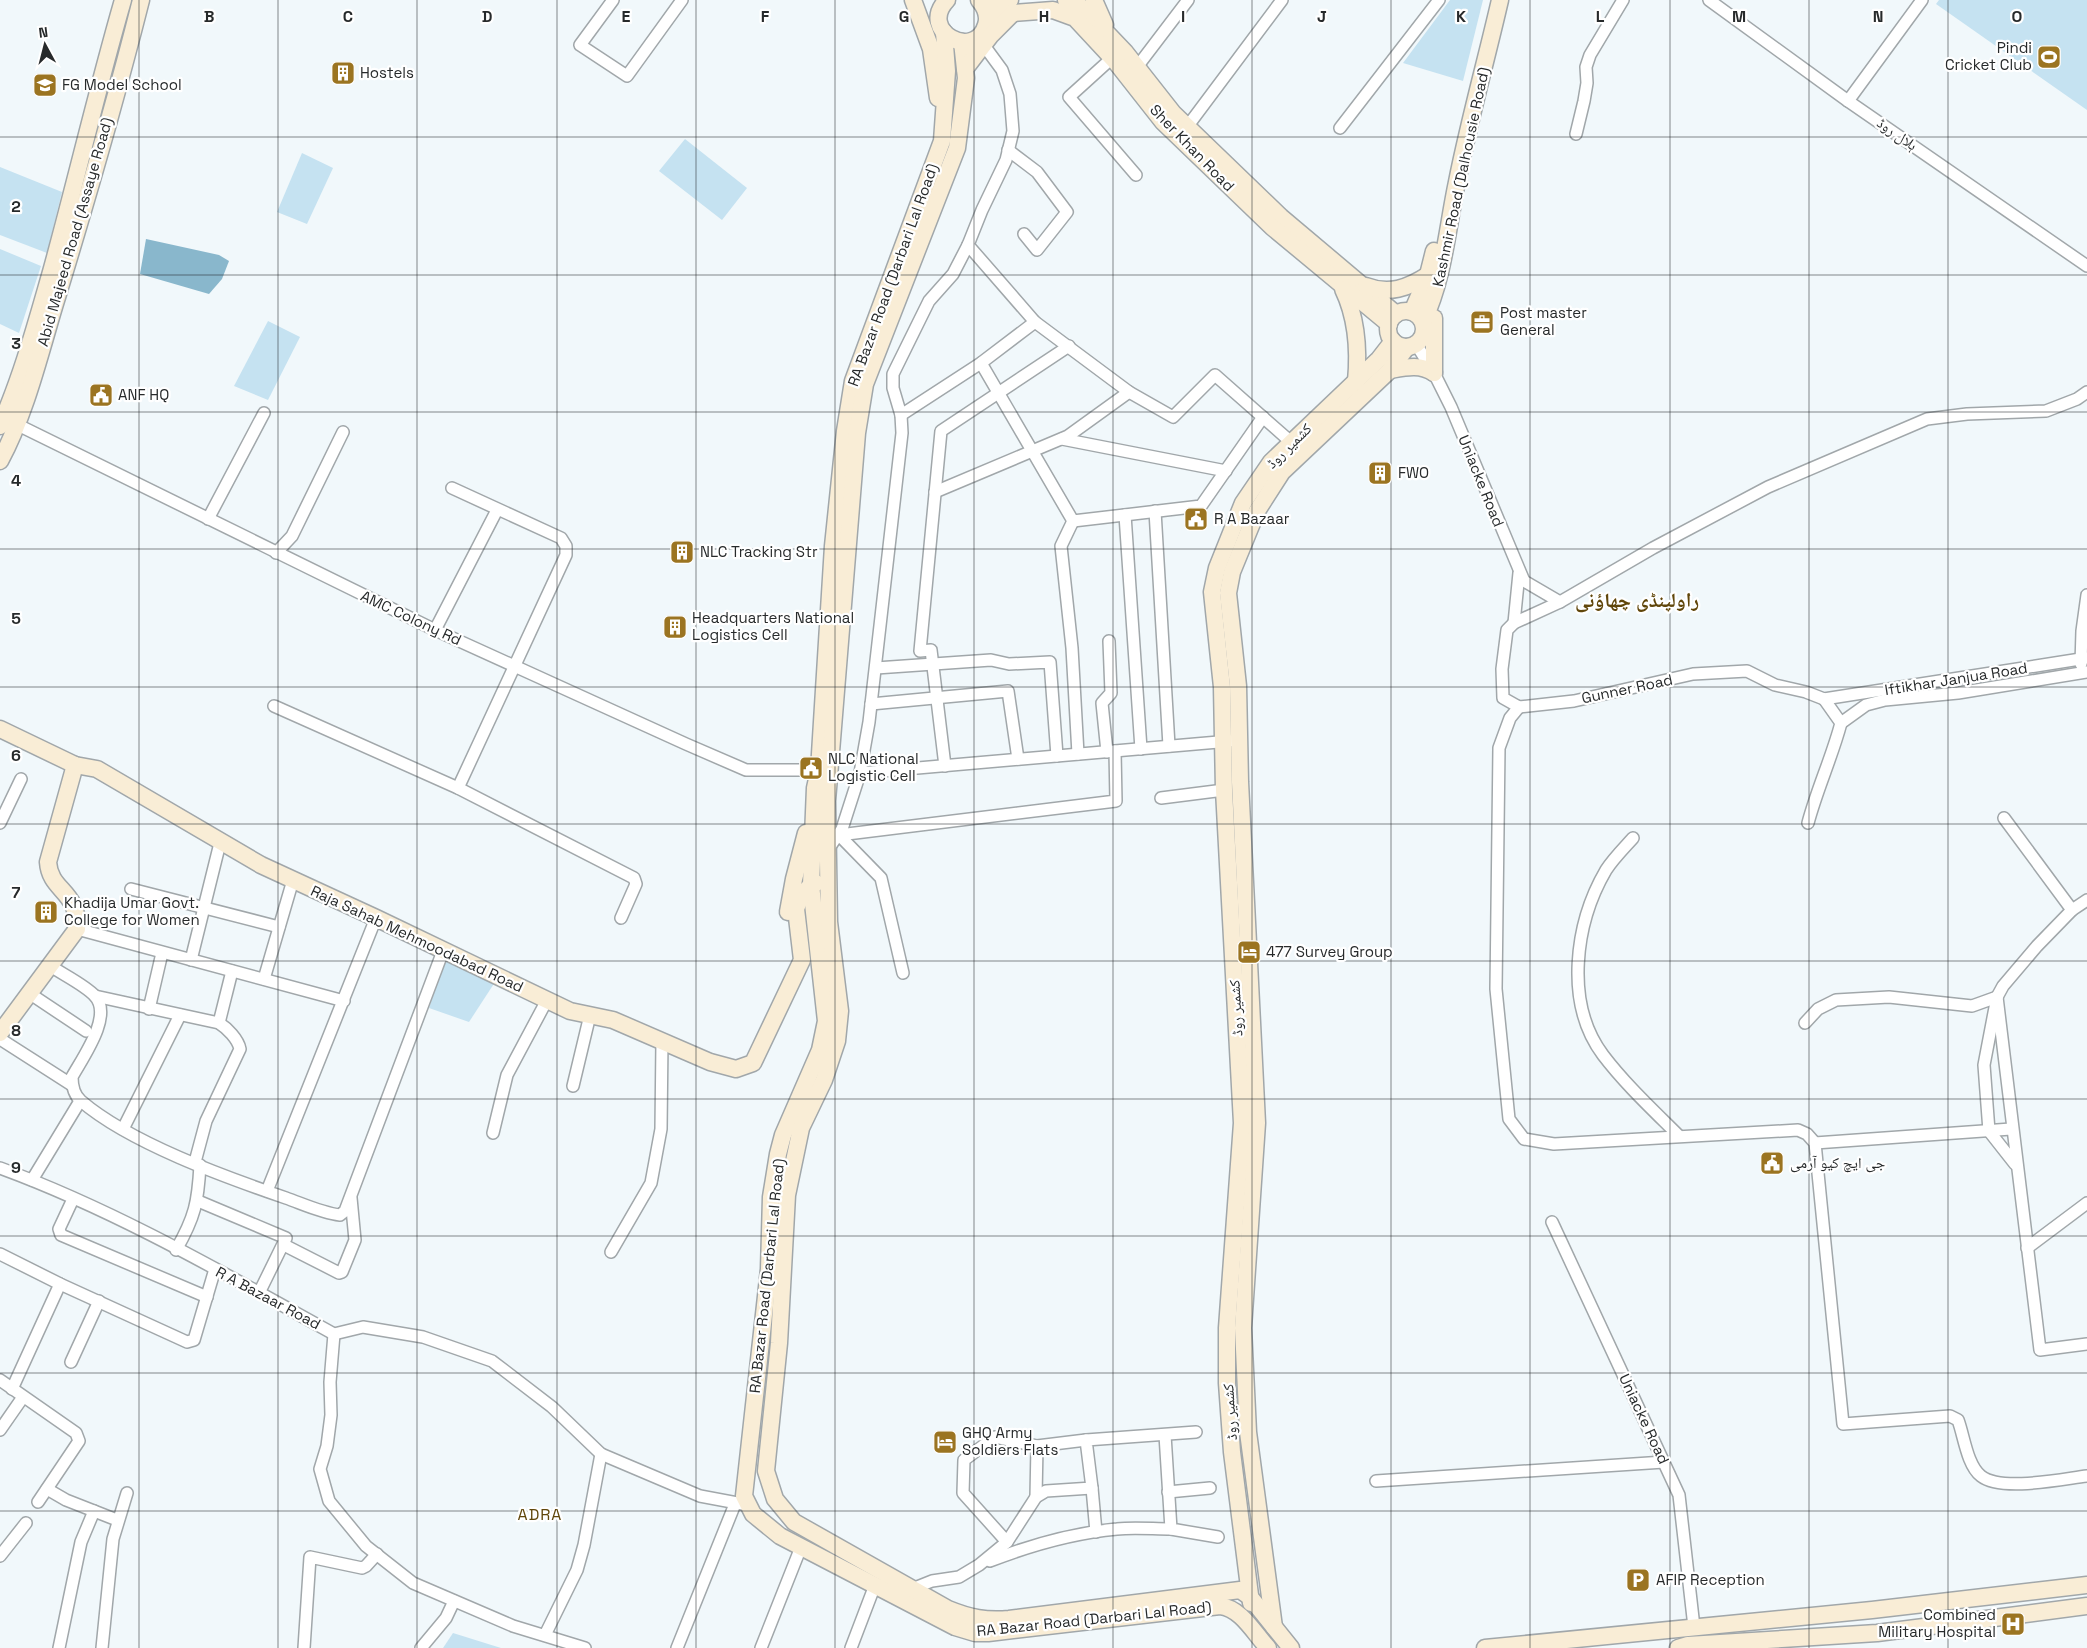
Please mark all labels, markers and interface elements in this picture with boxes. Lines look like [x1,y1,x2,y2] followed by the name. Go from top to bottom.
[204,6,214,27] text: B
[343,6,353,27] text: C
[482,6,492,27] text: D
[622,6,631,27] text: E
[761,6,770,27] text: F
[899,6,909,27] text: G
[1039,6,1049,27] text: H
[1181,6,1185,27] text: I
[1317,6,1327,27] text: J
[1456,6,1466,27] text: K
[1596,6,1605,27] text: L
[1732,6,1746,27] text: M
[1873,6,1883,27] text: N
[2012,6,2023,27] text: O
[20,20,70,70] north arrow
[38,23,49,42] text: N
[1945,38,2032,74] place label: Pindi Cricket Club
[2036,44,2062,70] sports icon: Pindi Cricket Club
[330,60,356,86] building icon: Hostels
[360,63,414,82] place label: Hostels
[1428,65,1494,289] street label: Kashmir Road (Dalhousie Road)
[32,72,58,98] school or university icon: FG Model School
[62,75,182,94] place label: FG Model School
[1146,100,1239,195] street label: Sher Khan Road
[1873,113,1921,155] street label: ہلال روڈ
[33,115,117,349] street label: Abid Majeed Road (Assaye Road)
[843,161,943,389] street label: RA Bazar Road (Darbari Lal Road)
[11,196,21,217] text: 2
[1500,303,1587,339] place label: Post master General
[1469,309,1495,335] office icon: Post master General
[11,333,21,354] text: 3
[88,382,114,408] public building icon: ANF HQ
[118,385,169,404] place label: ANF HQ
[1262,419,1315,472] street label: کشمیر روڈ
[1454,432,1509,530] street label: Uniacke Road
[1367,460,1393,486] building icon: FWO
[1398,463,1429,482] place label: FWO
[11,470,21,491] text: 4
[1183,506,1209,532] public building icon: R A Bazaar
[1214,509,1290,528] place label: R A Bazaar
[669,539,695,565] building icon: NLC Tracking Str
[700,542,818,561] place label: NLC Tracking Str
[358,586,465,649] street label: AMC Colony Rd
[1575,587,1699,613] district label: راولپنڈی چھاؤنی
[11,608,21,629] text: 5
[692,608,854,644] place label: Headquarters National Logistics Cell
[662,614,688,640] building icon: Headquarters National Logistics Cell
[1883,658,2029,699] street label: Iftikhar Janjua Road
[1580,670,1674,707] street label: Gunner Road
[11,745,21,766] text: 6
[828,749,919,785] place label: NLC National Logistic Cell
[798,755,824,781] public building icon: NLC National Logistic Cell
[308,881,527,996] street label: Raja Sahab Mehmoodabad Road
[12,882,21,903] text: 7
[64,893,200,929] place label: Khadija Umar Govt. College for Women
[33,899,59,925] building icon: Khadija Umar Govt. College for Women
[1236,939,1262,965] hotel icon: 477 Survey Group
[1266,942,1393,961] place label: 477 Survey Group
[1225,979,1246,1037] street label: کشمیر روڈ
[11,1020,21,1041] text: 8
[1759,1150,1785,1176] public building icon: جی ایچ کیو آرمی
[1790,1153,1886,1173] place label: جی ایچ کیو آرمی
[11,1157,21,1178] text: 9
[745,1158,789,1394] street label: RA Bazar Road (Darbari Lal Road)
[213,1262,324,1333] street label: R A Bazaar Road
[1615,1371,1674,1467] street label: Uniacke Road
[1218,1383,1241,1441] street label: کشمیر روڈ
[962,1423,1058,1459] place label: GHQ Army Soldiers Flats
[932,1429,958,1455] hotel icon: GHQ Army Soldiers Flats
[518,1504,562,1525] district label: ADRA
[1625,1567,1651,1593] parking icon: AFIP Reception
[1656,1570,1765,1589] place label: AFIP Reception
[976,1597,1212,1641] street label: RA Bazar Road (Darbari Lal Road)
[1878,1605,1996,1641] place label: Combined Military Hospital
[2000,1611,2026,1637] hospital icon: Combined Military Hospital

